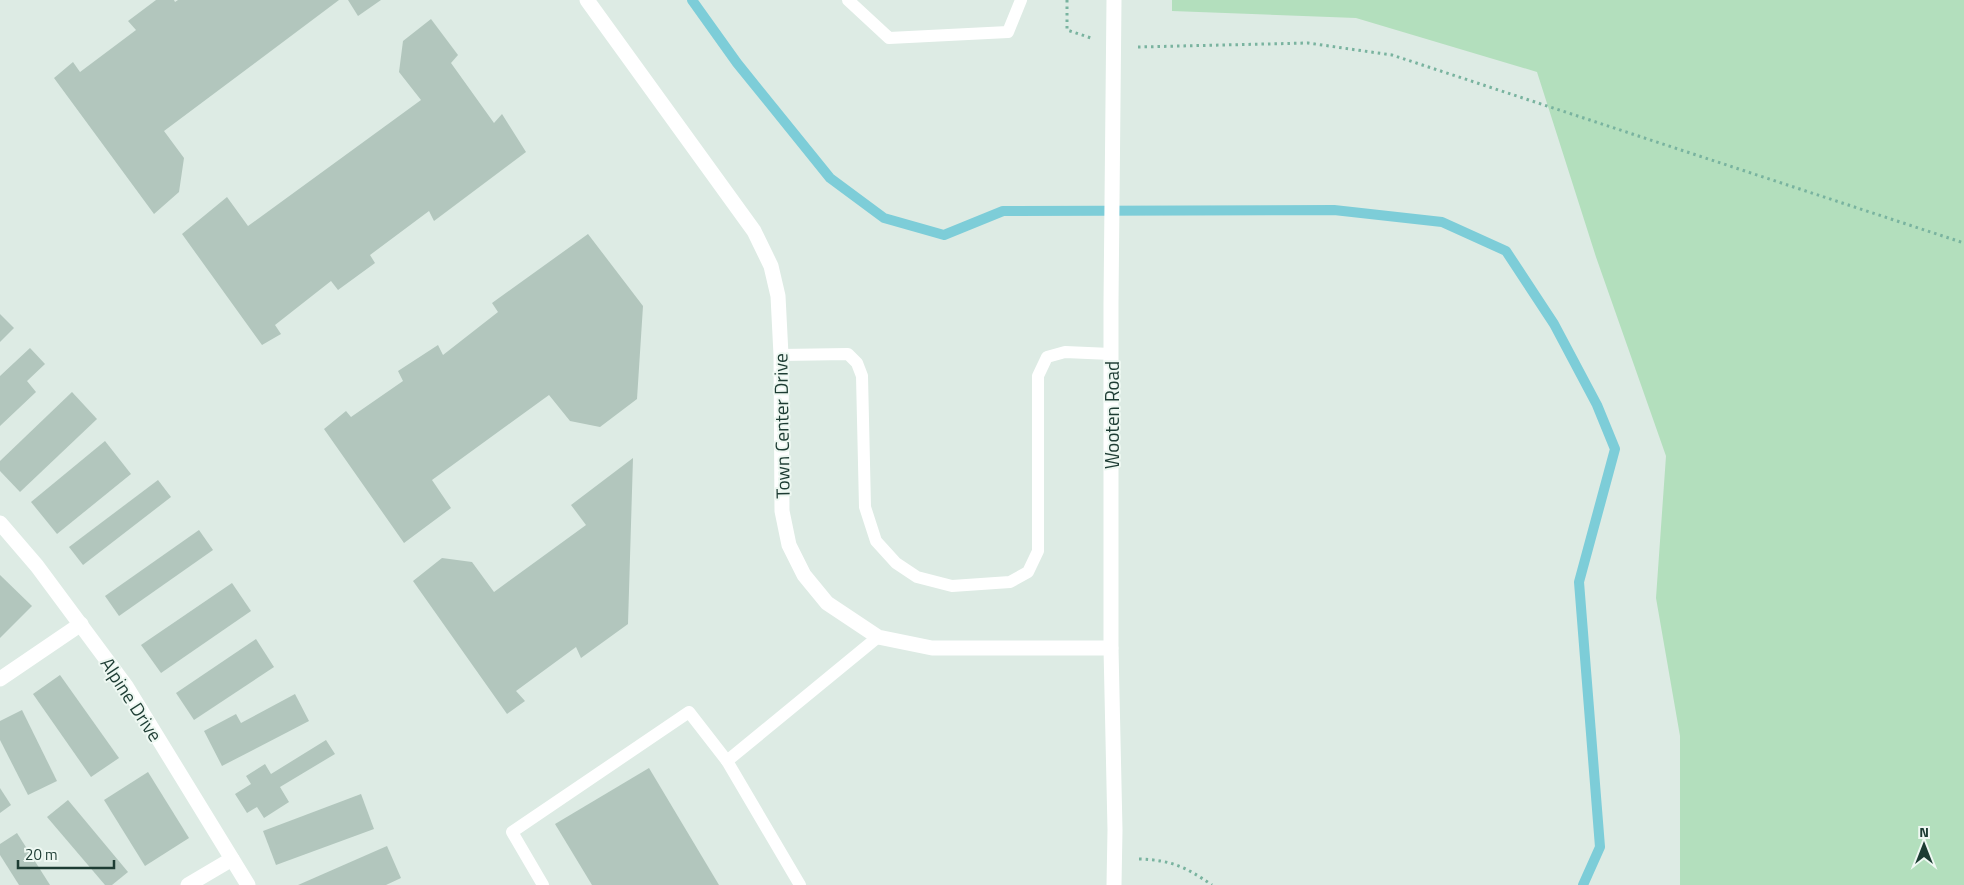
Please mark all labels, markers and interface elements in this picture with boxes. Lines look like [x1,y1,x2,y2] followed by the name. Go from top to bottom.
[765,353,797,499] street label: Town Center Drive
[1097,361,1126,469] street label: Wooten Road
[94,651,170,747] street label: Alpine Drive
[1899,820,1949,870] north arrow
[1919,821,1929,842] text: N
[18,838,114,870] scale bar
[25,843,58,866] text: 20 m

